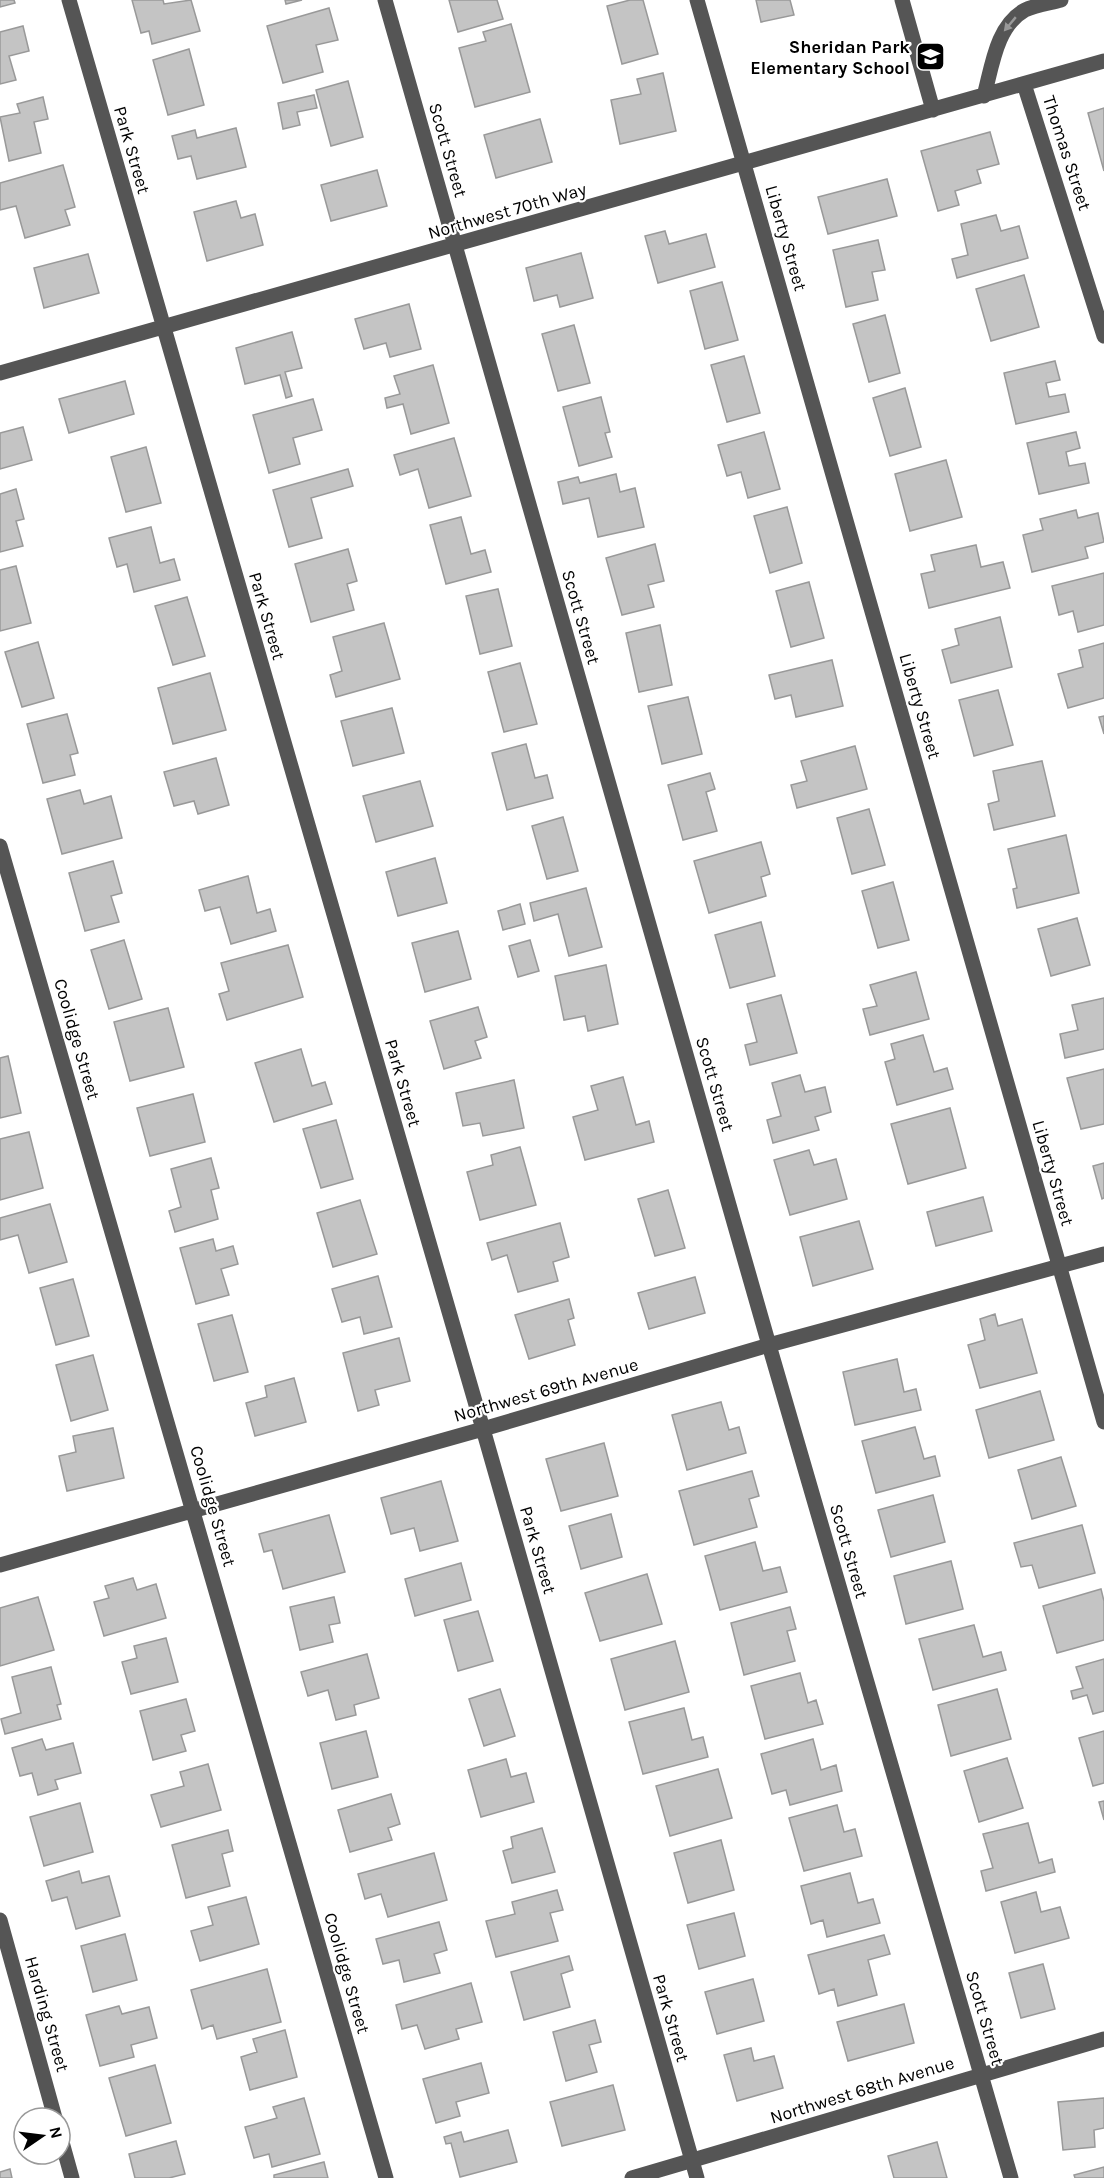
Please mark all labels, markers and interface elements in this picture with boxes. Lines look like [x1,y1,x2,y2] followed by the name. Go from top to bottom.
[1004,16,1017,31] one-way arrow
[750,36,910,79] place label: Sheridan Park Elementary School
[915,41,947,73] school or university icon: Sheridan Park Elementary School
[1038,93,1096,213] street label: Thomas Street
[424,100,472,200] street label: Scott Street
[109,104,155,197] street label: Park Street
[425,178,589,244] street label: Northwest 70th Way
[760,183,812,294] street label: Liberty Street
[557,567,605,667] street label: Scott Street
[244,570,290,663] street label: Park Street
[894,651,946,762] street label: Liberty Street
[49,976,105,1102] street label: Coolidge Street
[691,1034,739,1134] street label: Scott Street
[380,1037,426,1130] street label: Park Street
[1027,1118,1079,1229] street label: Liberty Street
[451,1353,641,1427] street label: Northwest 69th Avenue
[185,1443,241,1569] street label: Coolidge Street
[825,1501,873,1601] street label: Scott Street
[515,1504,561,1597] street label: Park Street
[319,1910,375,2036] street label: Coolidge Street
[20,1954,74,2075] street label: Harding Street
[961,1968,1009,2068] street label: Scott Street
[648,1972,694,2065] street label: Park Street
[767,2051,957,2129] street label: Northwest 68th Avenue
[12,2106,72,2166] north arrow
[45,2125,67,2140] text: N

